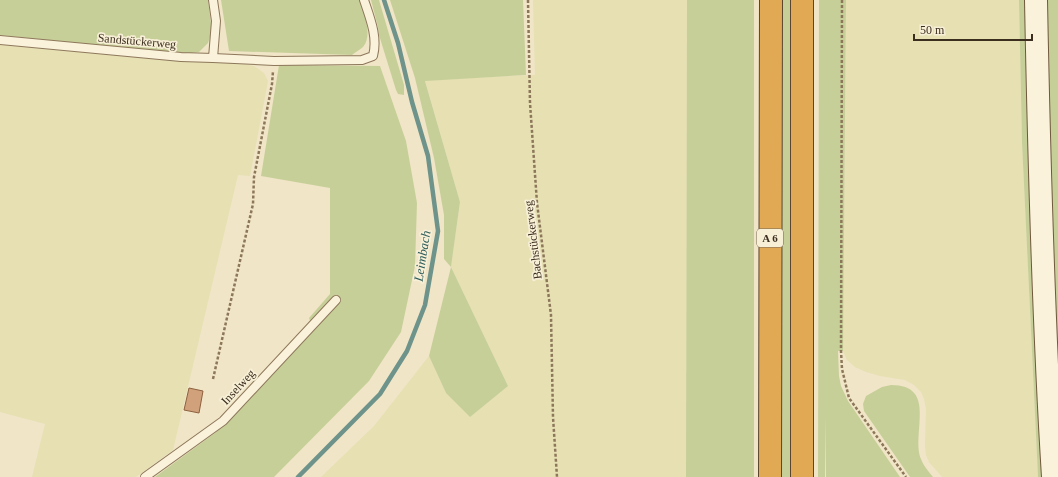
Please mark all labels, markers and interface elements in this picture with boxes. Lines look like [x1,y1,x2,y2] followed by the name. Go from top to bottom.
[914,16,1032,42] scale bar
[920,23,945,37] text: 50 m
[97,31,177,51] street label: Sandstückerweg
[521,200,545,280] street label: Bachstückerweg
[757,229,783,247] road number: A 6
[410,230,433,283] water label: Leimbach
[218,366,258,408] street label: Inselweg

